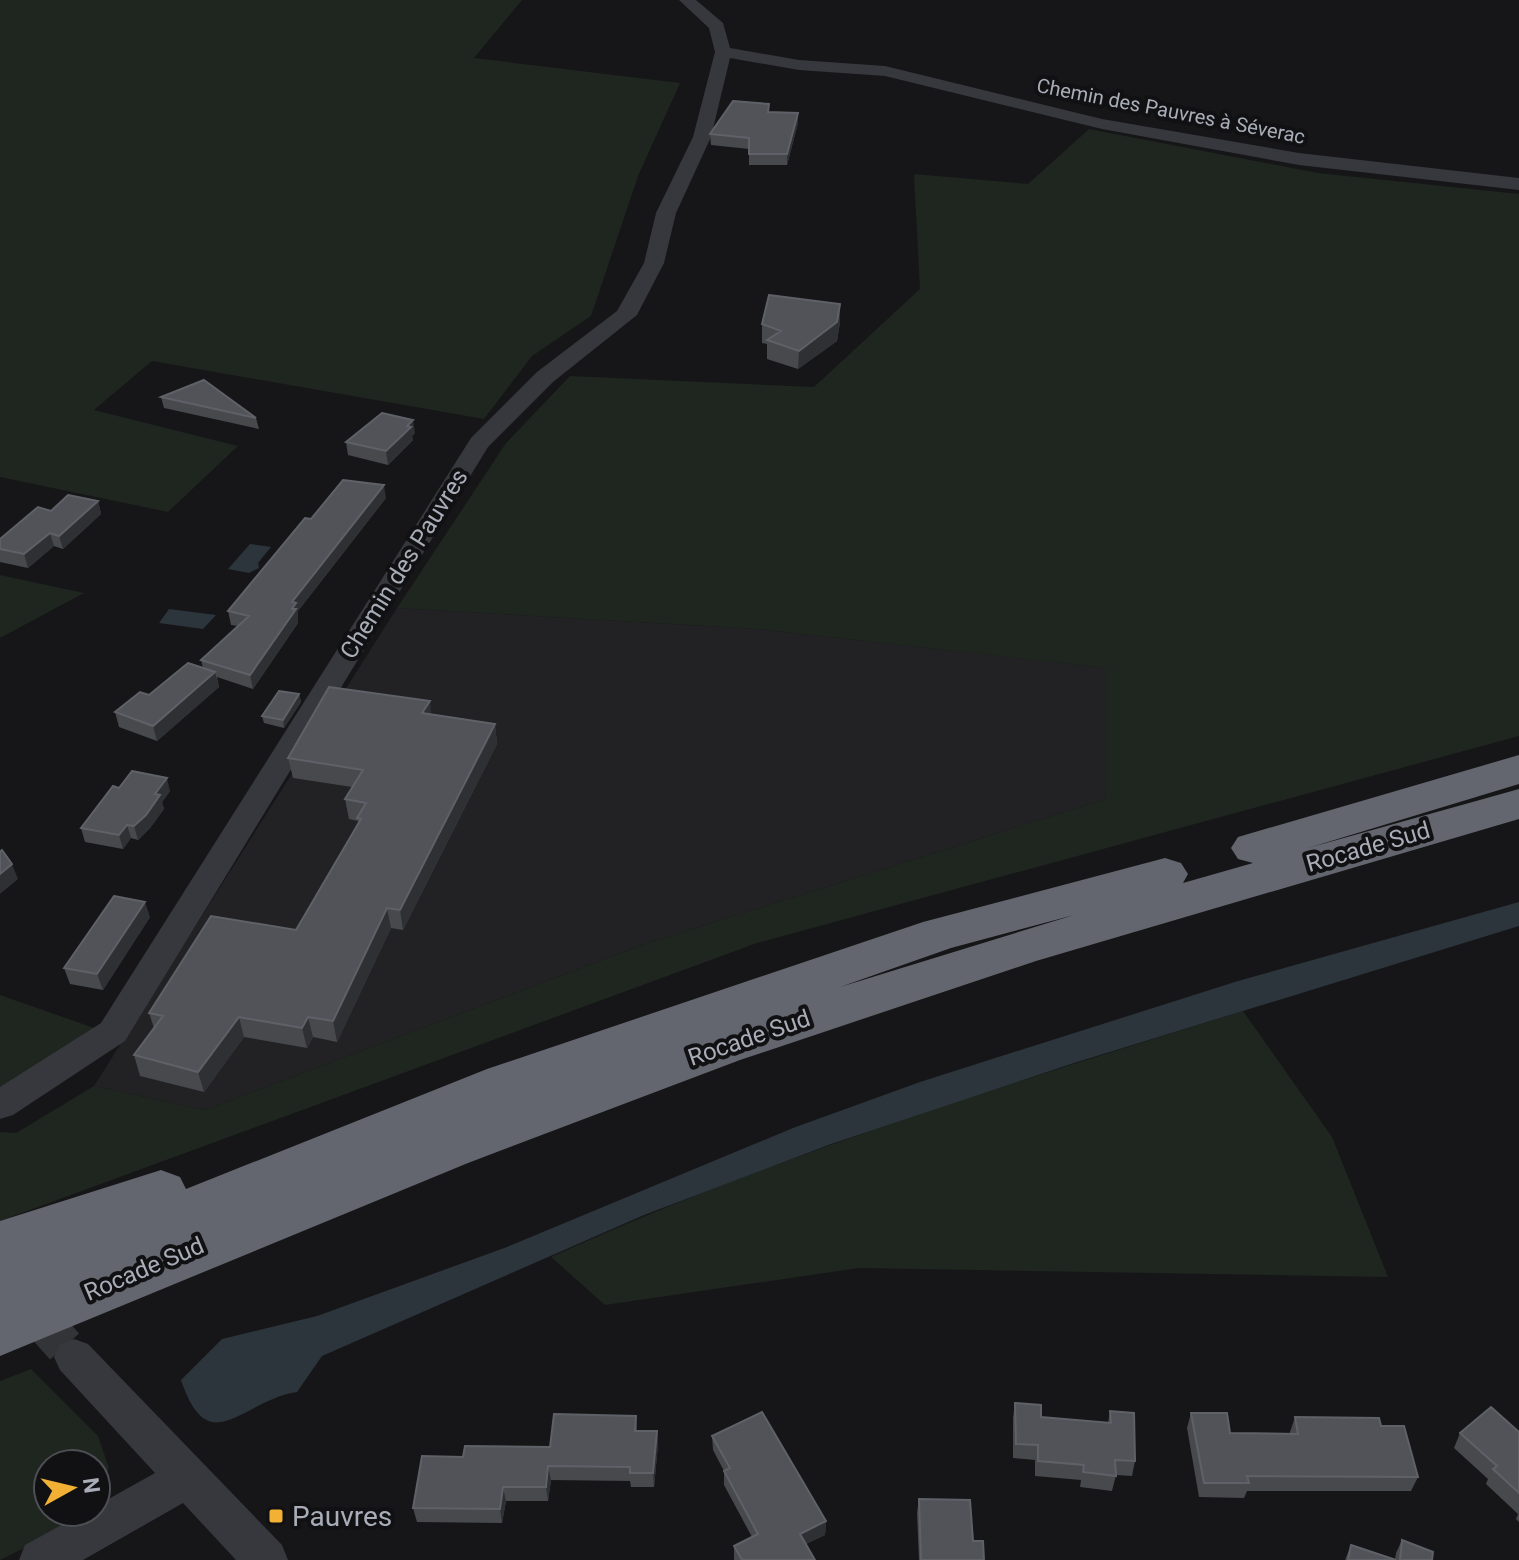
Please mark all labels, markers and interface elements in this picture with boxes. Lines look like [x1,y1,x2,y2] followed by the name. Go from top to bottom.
[1035,73,1307,149] street label: Chemin des Pauvres à Séverac
[334,464,474,664] street label: Chemin des Pauvres
[1303,816,1433,878] street label: Rocade Sud
[684,1004,814,1072] street label: Rocade Sud
[80,1231,208,1307] street label: Rocade Sud
[32,1448,112,1528] north arrow
[78,1476,105,1495] text: N
[292,1500,392,1533] place label: Pauvres
[267,1507,285,1525] marker: Pauvres

